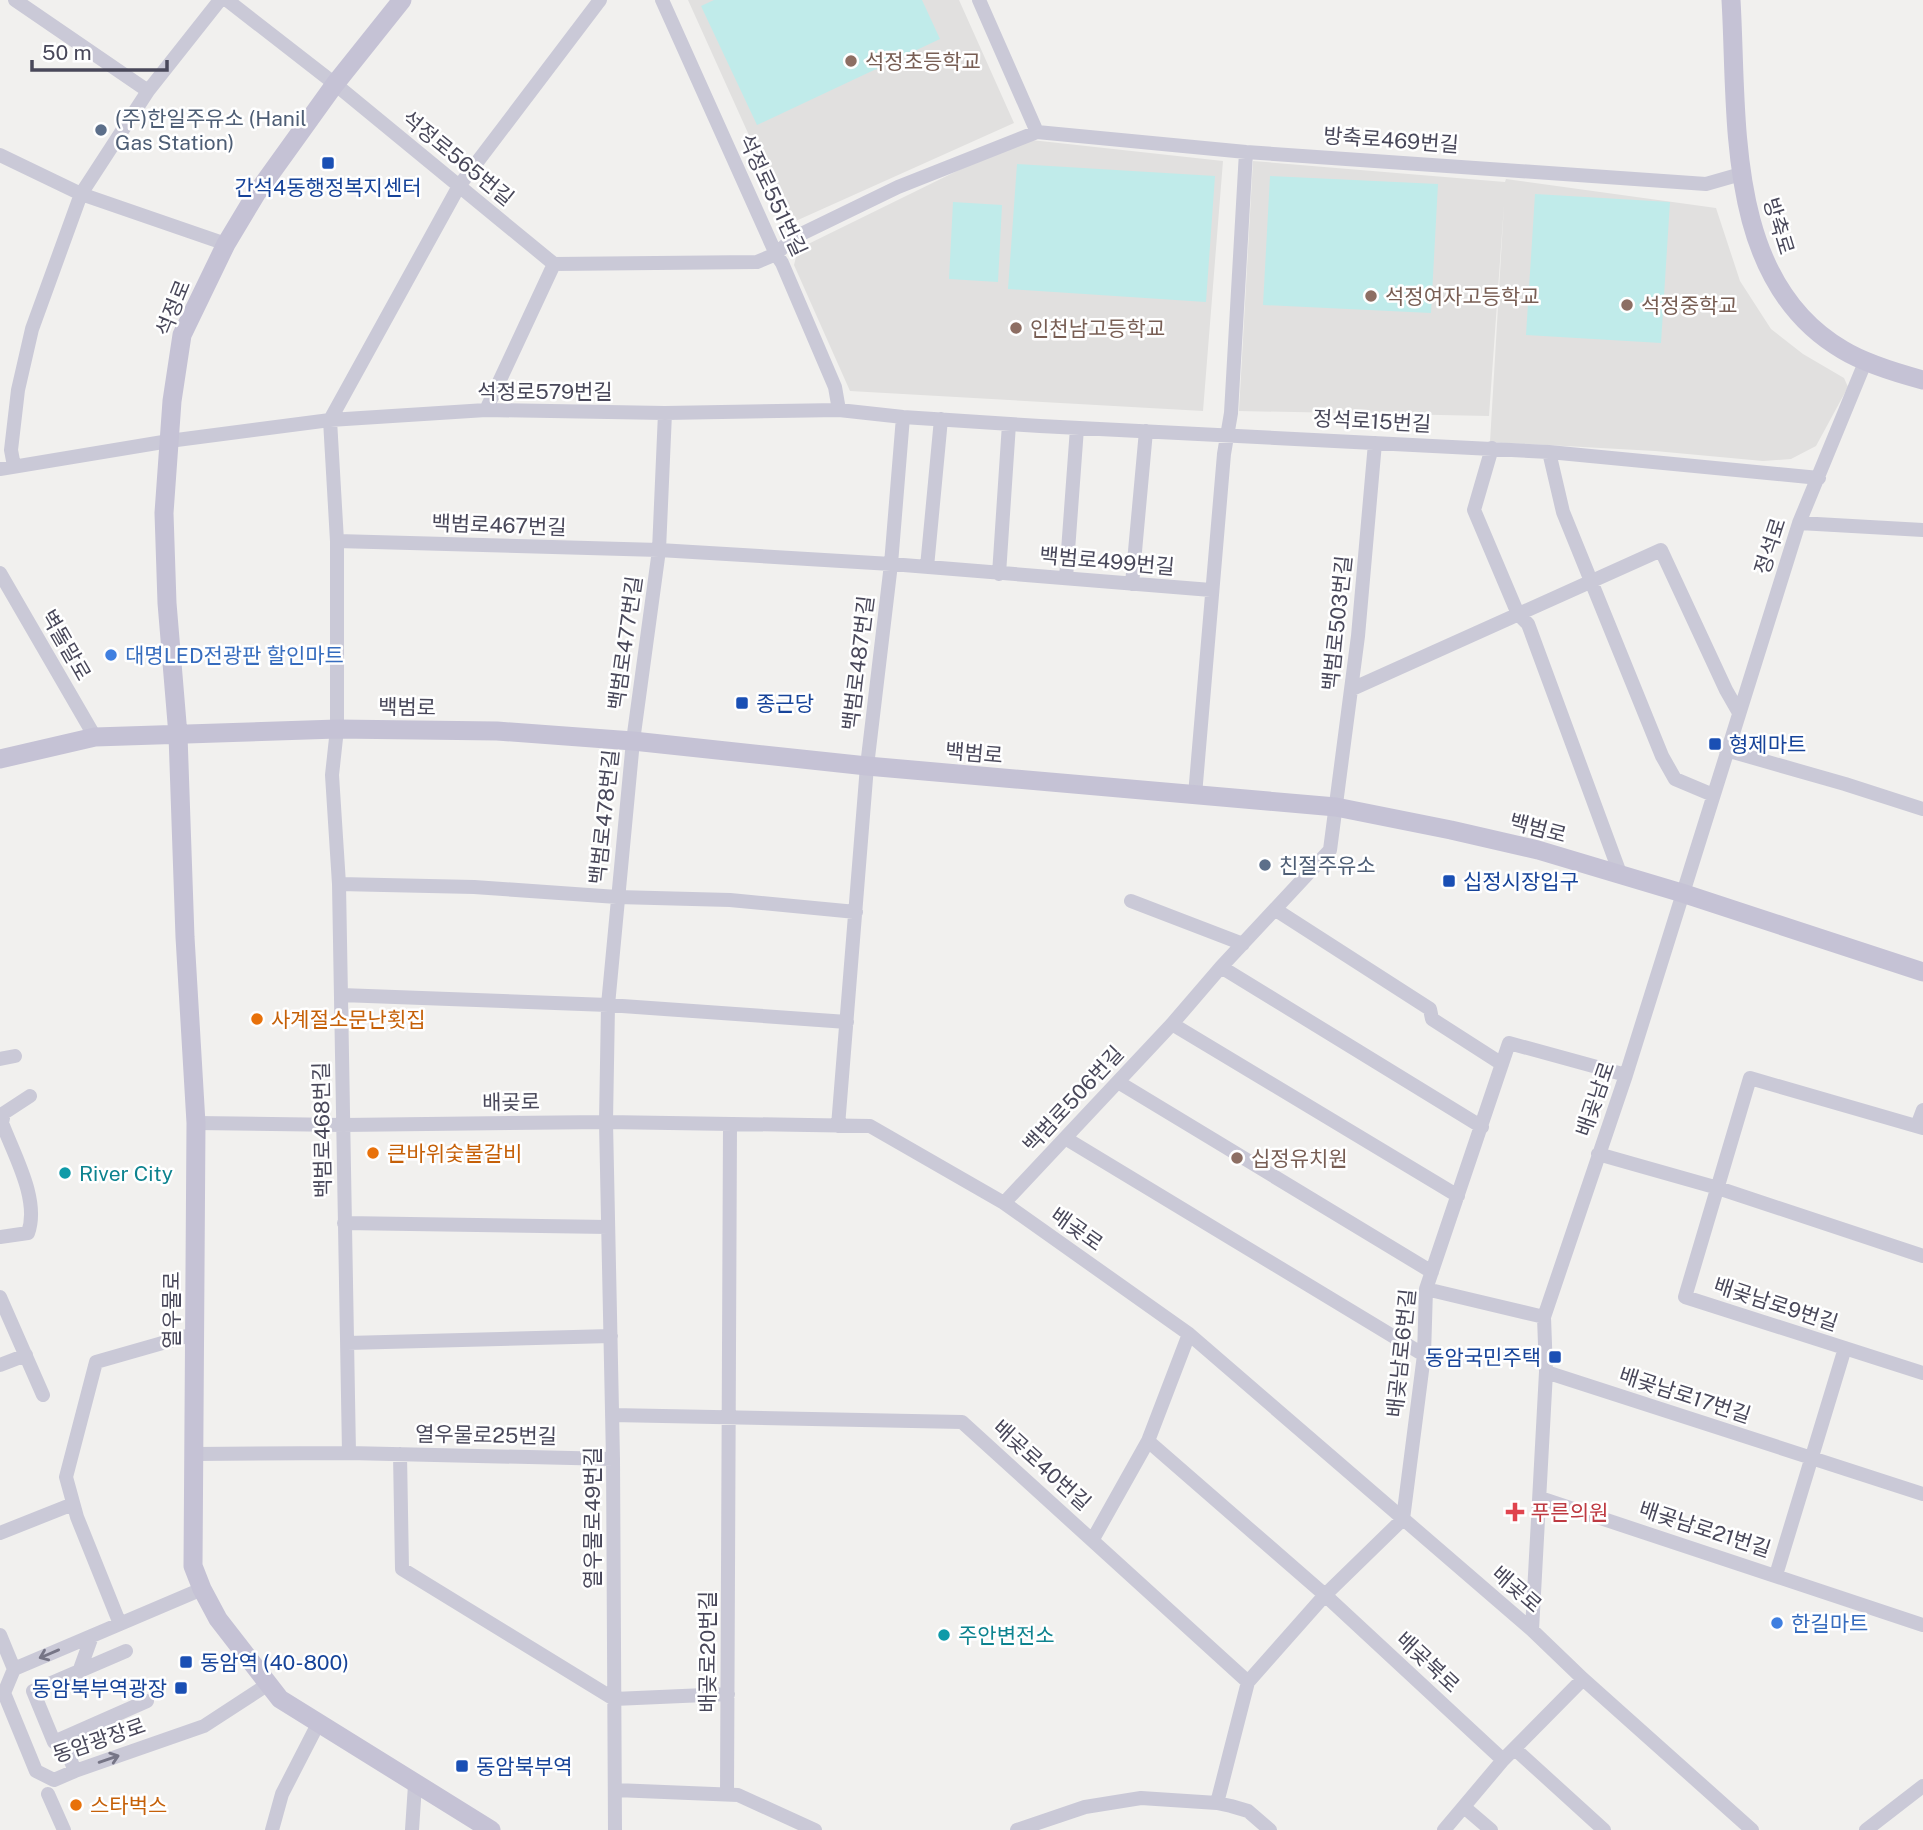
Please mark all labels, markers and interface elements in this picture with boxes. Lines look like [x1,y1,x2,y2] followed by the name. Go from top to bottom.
[32,28,166,72] scale bar
[42,40,92,65] text: 50 m
[865,49,981,74] place label: 석정초등학교
[843,53,859,69] marker: 석정초등학교
[397,105,519,211] street label: 석정로565번길
[115,106,307,155] place label: (주)한일주유소 (Hanil Gas Station)
[93,122,109,138] marker: (주)한일주유소 (Hanil Gas Station)
[1322,123,1460,157] street label: 방축로469번길
[734,130,812,260] street label: 석정로551번길
[320,155,336,171] marker: 간석4동행정복지센터
[234,175,422,200] place label: 간석4동행정복지센터
[1759,195,1799,257] street label: 방축로
[151,276,195,340] street label: 석정로
[1385,284,1540,309] place label: 석정여자고등학교
[1363,288,1379,304] marker: 석정여자고등학교
[1641,293,1738,318] place label: 석정중학교
[1619,297,1635,313] marker: 석정중학교
[1030,316,1165,341] place label: 인천남고등학교
[1008,320,1024,336] marker: 인천남고등학교
[477,379,613,404] street label: 석정로579번길
[1312,405,1432,437] street label: 정석로15번길
[431,510,567,540] street label: 백범로467번길
[1749,515,1791,577] street label: 정석로
[1038,543,1176,579] street label: 백범로499번길
[1317,554,1357,692] street label: 백범로503번길
[603,574,647,712] street label: 백범로477번길
[837,594,879,732] street label: 백범로487번길
[36,605,96,685] street label: 벽돌말로
[125,643,344,668] place label: 대명LED전광판 할인마트
[103,647,119,663] marker: 대명LED전광판 할인마트
[756,691,814,716] place label: 종근당
[378,694,436,720] street label: 백범로
[734,695,750,711] marker: 종근당
[1729,732,1806,757] place label: 형제마트
[1707,736,1723,752] marker: 형제마트
[944,738,1004,768] street label: 백범로
[584,748,624,886] street label: 백범로478번길
[1507,808,1569,848] street label: 백범로
[1279,853,1376,878] place label: 친절주유소
[1257,857,1273,873] marker: 친절주유소
[1463,869,1579,894] place label: 십정시장입구
[1441,873,1457,889] marker: 십정시장입구
[271,1007,426,1032] place label: 사계절소문난횟집
[249,1011,265,1027] marker: 사계절소문난횟집
[1018,1041,1128,1157] street label: 백범로506번길
[1571,1058,1619,1140] street label: 배곶남로
[308,1062,336,1198] street label: 백범로468번길
[482,1089,540,1115] street label: 배곶로
[387,1141,522,1166] place label: 큰바위숯불갈비
[365,1145,381,1161] marker: 큰바위숯불갈비
[1251,1146,1348,1171] place label: 십정유치원
[1229,1150,1245,1166] marker: 십정유치원
[79,1161,173,1186] place label: River City
[57,1165,73,1181] marker: River City
[1046,1202,1108,1256] street label: 배곶로
[159,1271,184,1349] street label: 열우물로
[1711,1272,1841,1336] street label: 배곶남로9번길
[1382,1288,1420,1418] street label: 배곶남로6번길
[1425,1345,1541,1370] place label: 동암국민주택
[1547,1349,1563,1365] marker: 동암국민주택
[1616,1362,1754,1428] street label: 배곶남로17번길
[988,1415,1096,1515] street label: 배곶로40번길
[415,1421,557,1449] street label: 열우물로25번길
[580,1447,605,1589] street label: 열우물로49번길
[1636,1496,1774,1562] street label: 배곶남로21번길
[1531,1500,1608,1525] place label: 푸른의원
[1505,1502,1525,1522] marker: 푸른의원
[1487,1561,1547,1617] street label: 배곶로
[695,1591,720,1713] street label: 배곶로20번길
[1791,1611,1868,1636] place label: 한길마트
[1769,1615,1785,1631] marker: 한길마트
[958,1623,1055,1648] place label: 주안변전소
[936,1627,952,1643] marker: 주안변전소
[1391,1627,1465,1697] street label: 배곶북로
[38,1648,60,1661] one-way arrow
[200,1650,349,1675] place label: 동암역 (40-800)
[178,1654,194,1670] marker: 동암역 (40-800)
[32,1676,167,1701] place label: 동암북부역광장
[173,1680,189,1696] marker: 동암북부역광장
[49,1712,149,1768] street label: 동암광장로
[98,1752,120,1765] one-way arrow
[476,1754,573,1779] place label: 동암북부역
[454,1758,470,1774] marker: 동암북부역
[90,1793,167,1818] place label: 스타벅스
[68,1797,84,1813] marker: 스타벅스

